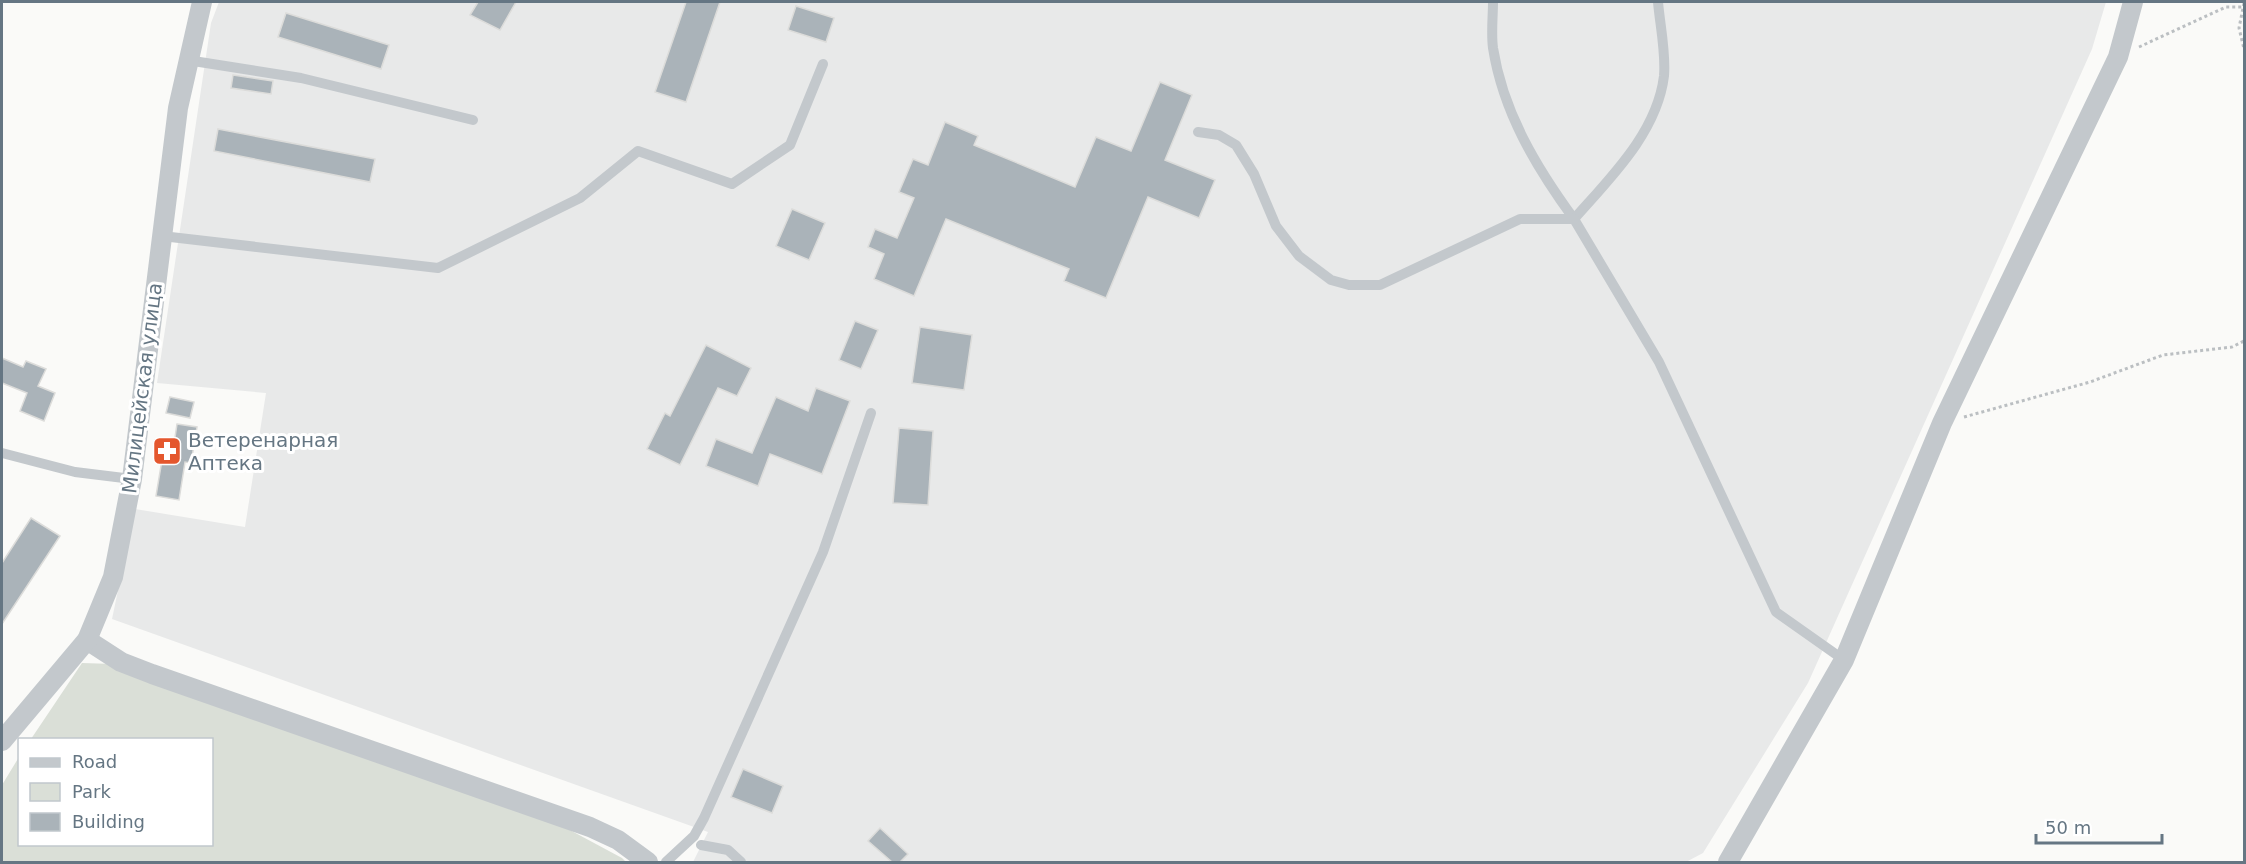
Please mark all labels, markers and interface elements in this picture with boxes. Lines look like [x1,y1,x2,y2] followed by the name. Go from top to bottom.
[117,281,167,495] street label: Милицейская улица
[188,428,338,475] place label: Ветеренарная Аптека
[151,435,183,467] pharmacy icon: Ветеренарная Аптека
[18,738,213,846] legend
[72,751,117,772] text: Road
[72,781,111,802] text: Park
[2036,807,2162,845] scale bar
[72,811,145,832] text: Building
[2045,817,2091,838] text: 50 m

